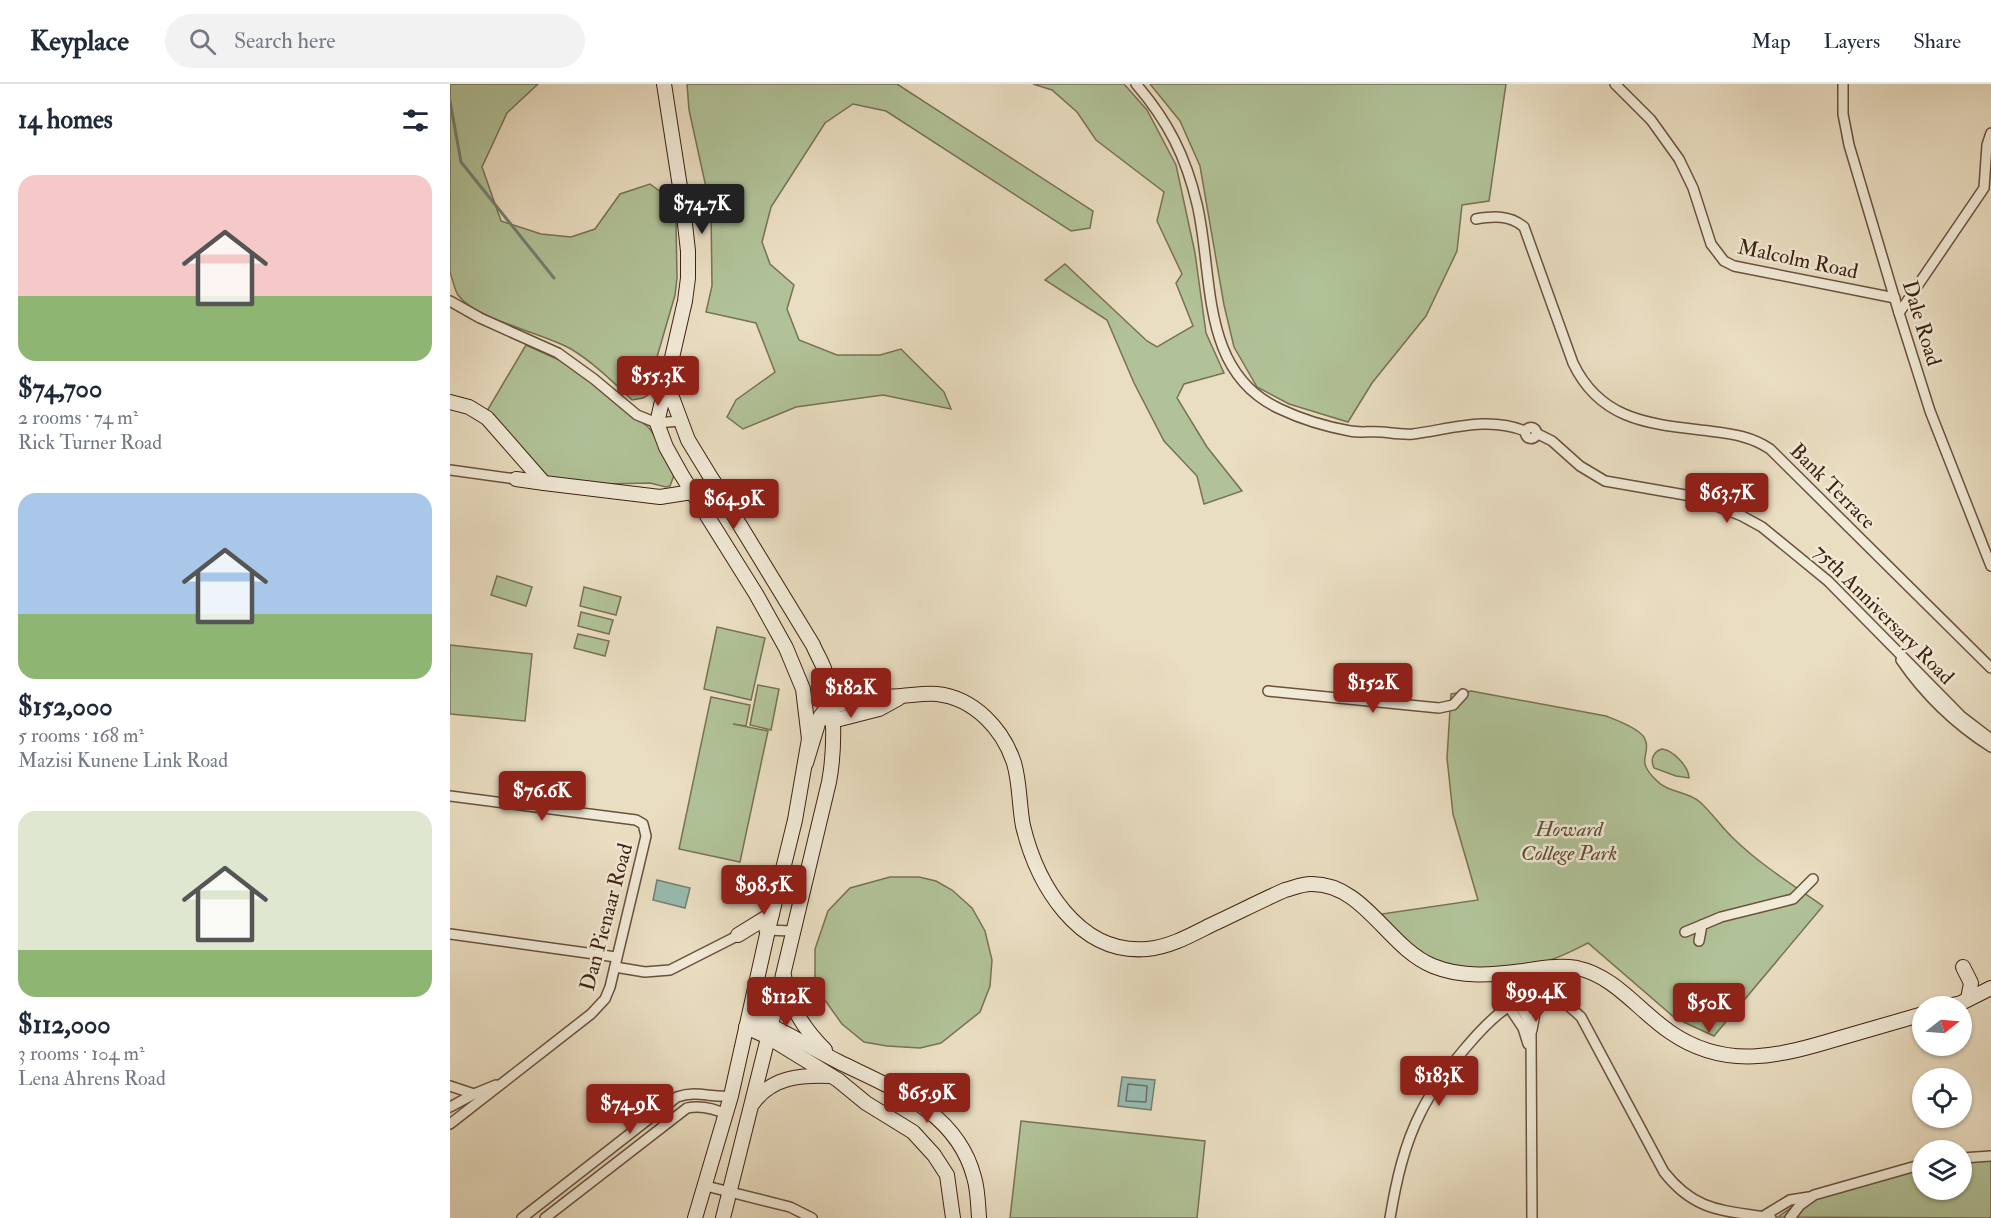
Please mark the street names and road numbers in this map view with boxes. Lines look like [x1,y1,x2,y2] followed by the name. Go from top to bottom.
[1735,234,1861,286] street label: Malcolm Road
[1896,277,1948,370] street label: Dale Road
[1784,438,1882,535] street label: Bank Terrace
[1808,538,1960,691] street label: 75th Anniversary Road
[574,840,639,994] street label: Dan Pienaar Road

